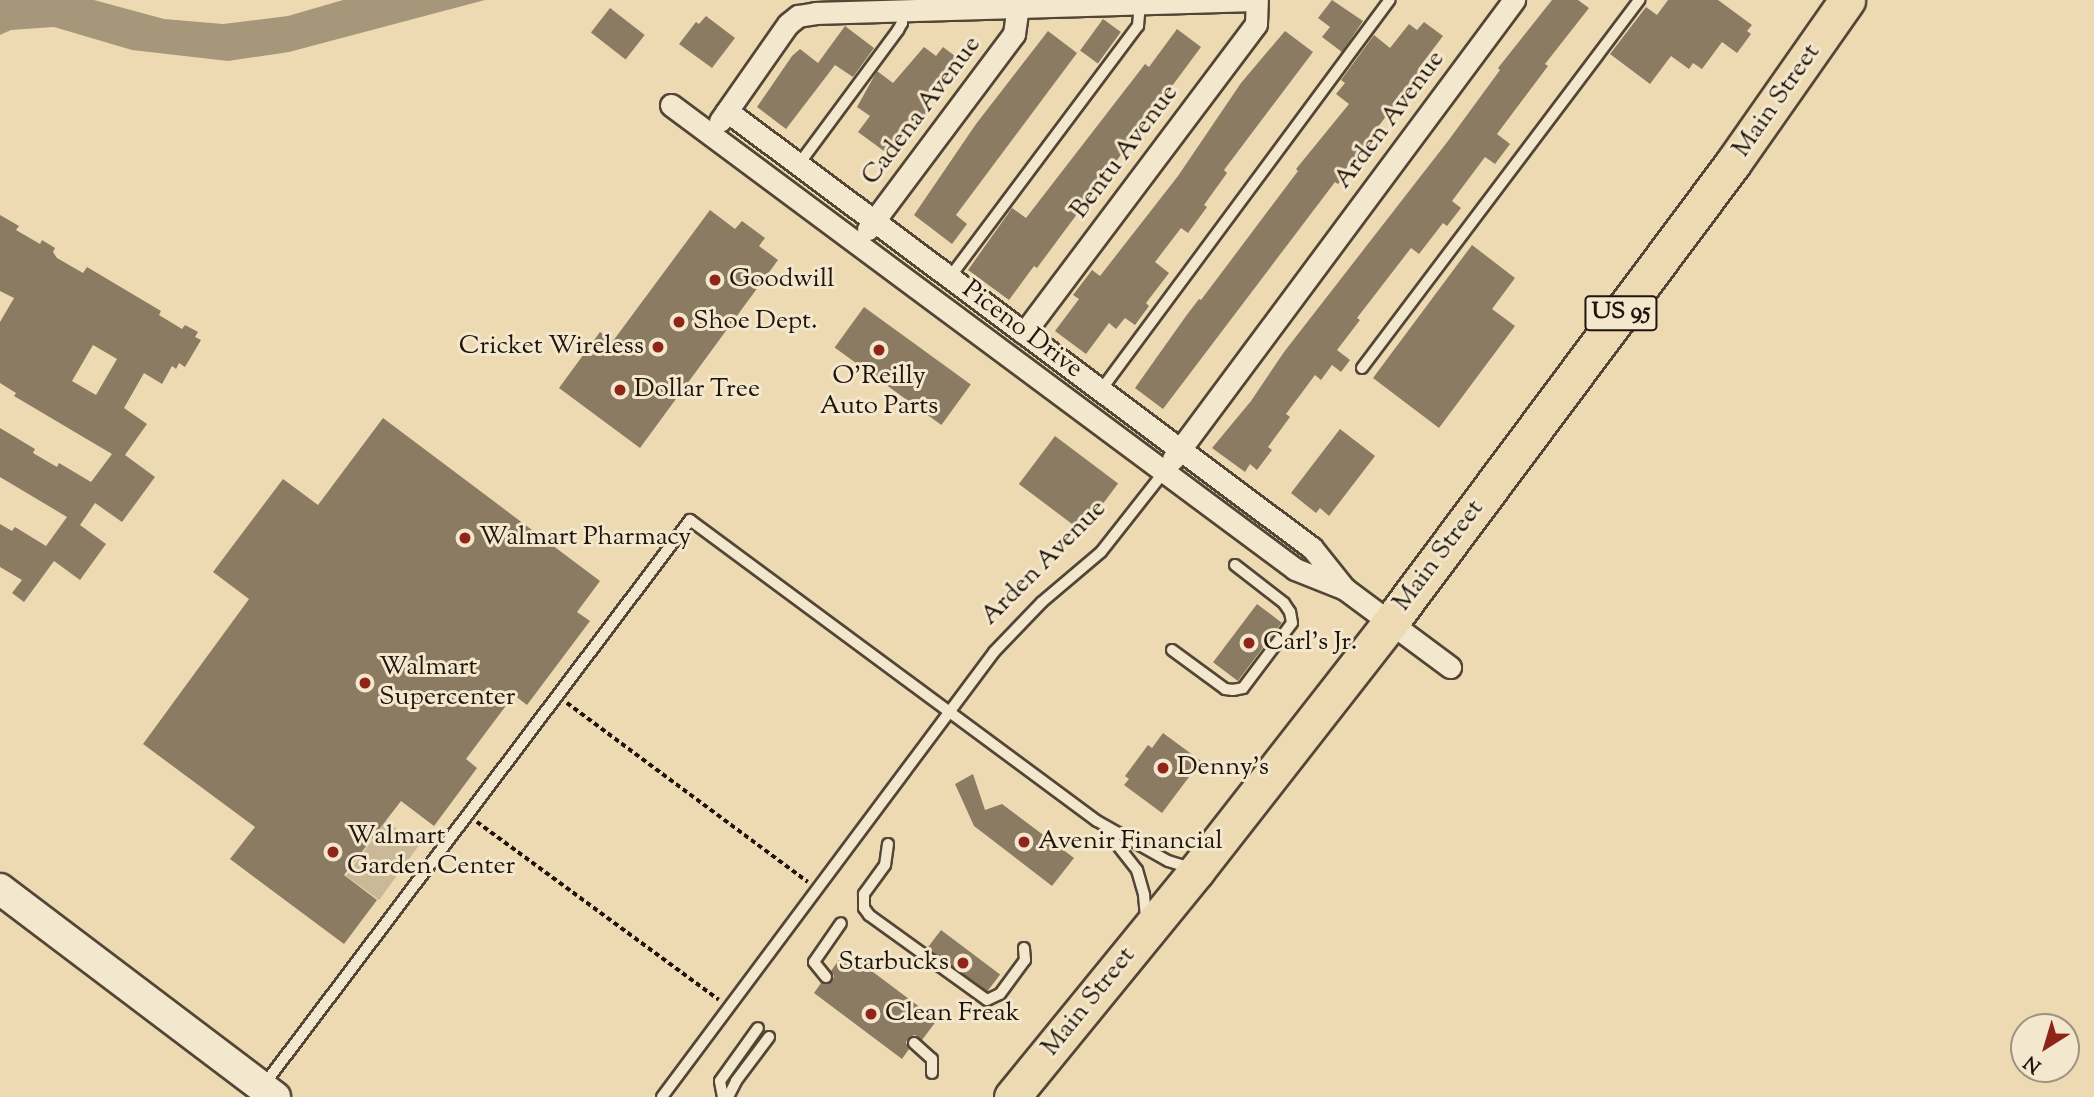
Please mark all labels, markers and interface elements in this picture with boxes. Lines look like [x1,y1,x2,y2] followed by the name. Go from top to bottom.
[856,30,988,192] street label: Cadena Avenue
[1727,38,1827,164] street label: Main Street
[1328,45,1452,195] street label: Arden Avenue
[1064,79,1186,225] street label: Bentu Avenue
[729,264,834,296] place label: Goodwill
[707,272,723,288] marker: Goodwill
[956,275,1088,385] street label: Piceno Drive
[1584,292,1658,334] road number: US 95
[693,306,818,338] place label: Shoe Dept.
[671,314,687,330] marker: Shoe Dept.
[459,331,644,363] place label: Cricket Wireless
[650,339,666,355] marker: Cricket Wireless
[871,342,887,358] marker: O'Reilly Auto Parts
[820,361,938,422] place label: O'Reilly Auto Parts
[634,374,760,406] place label: Dollar Tree
[612,382,628,398] marker: Dollar Tree
[975,494,1113,632] street label: Arden Avenue
[1387,494,1491,618] street label: Main Street
[479,522,691,554] place label: Walmart Pharmacy
[457,530,473,546] marker: Walmart Pharmacy
[1263,627,1357,659] place label: Carl's Jr.
[1241,635,1257,651] marker: Carl's Jr.
[379,652,515,714] place label: Walmart Supercenter
[357,675,373,691] marker: Walmart Supercenter
[1177,752,1269,784] place label: Denny's
[1155,760,1171,776] marker: Denny's
[347,821,515,882] place label: Walmart Garden Center
[1038,826,1223,858] place label: Avenir Financial
[1016,834,1032,850] marker: Avenir Financial
[325,844,341,860] marker: Walmart Garden Center
[1036,941,1142,1063] street label: Main Street
[838,947,949,979] place label: Starbucks
[955,955,971,971] marker: Starbucks
[885,998,1020,1030] place label: Clean Freak
[863,1006,879,1022] marker: Clean Freak
[2010,1013,2080,1083] north arrow
[2019,1048,2047,1079] text: N

